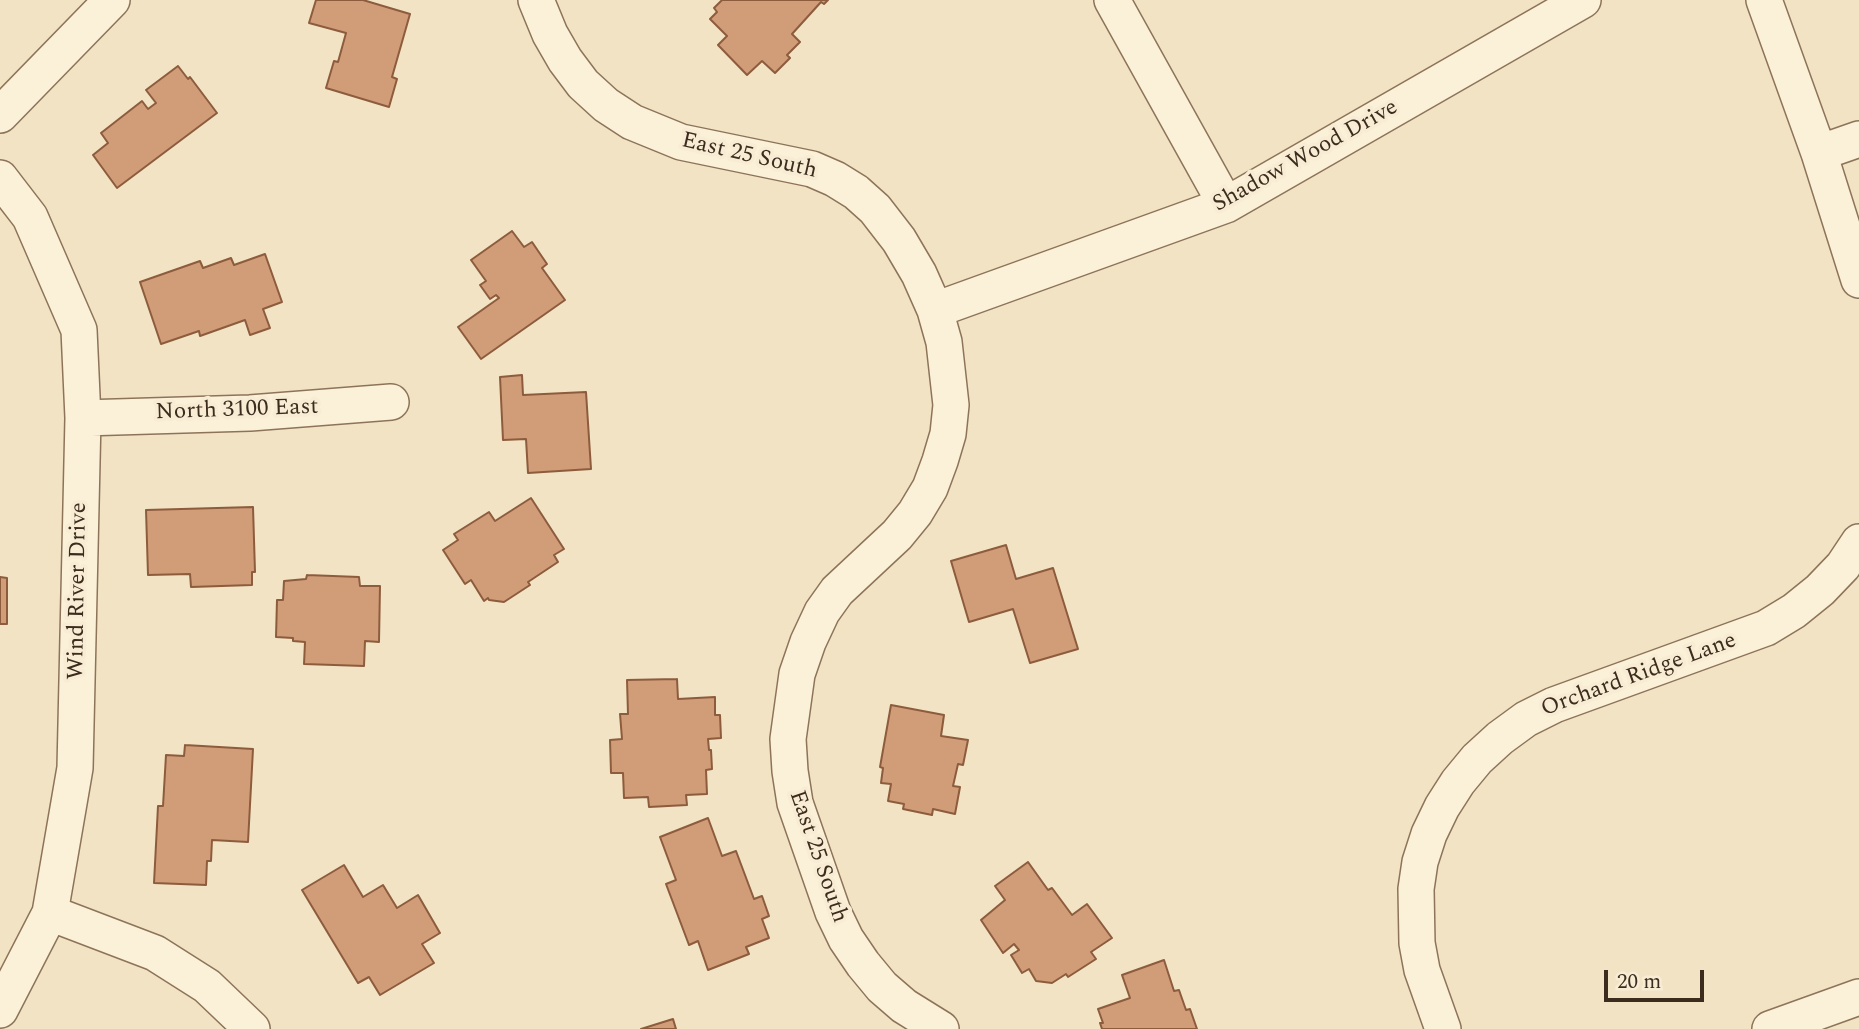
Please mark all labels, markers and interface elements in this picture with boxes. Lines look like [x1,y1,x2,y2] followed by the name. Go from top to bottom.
[1209,95,1403,219] street label: Shadow Wood Drive
[679,128,819,186] street label: East 25 South
[155,394,319,428] street label: North 3100 East
[64,502,94,680] street label: Wind River Drive
[1538,628,1740,724] street label: Orchard Ridge Lane
[781,787,853,927] street label: East 25 South
[1607,956,1707,1000] scale bar
[1617,966,1661,998] text: 20 m

